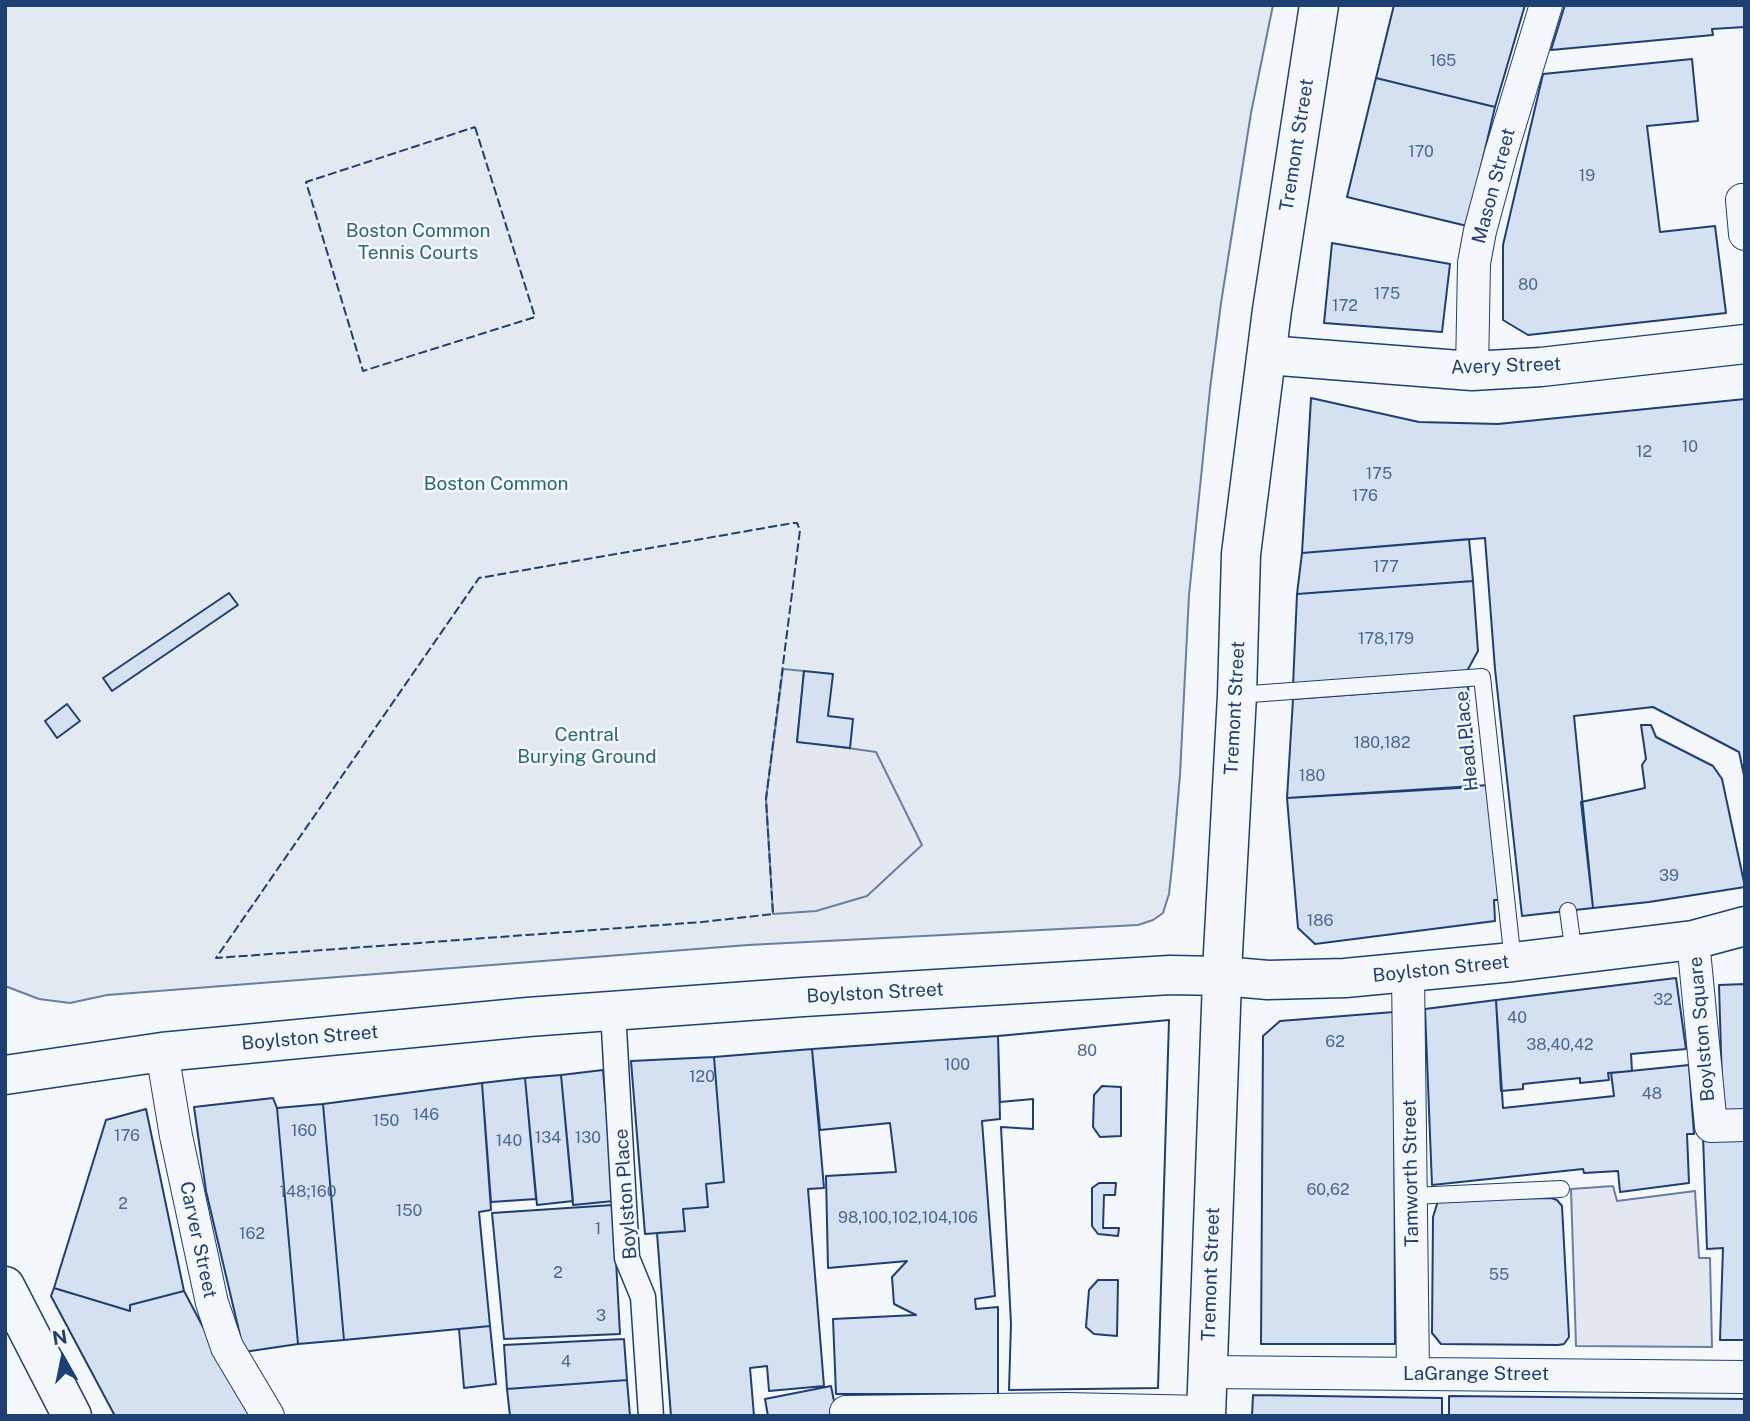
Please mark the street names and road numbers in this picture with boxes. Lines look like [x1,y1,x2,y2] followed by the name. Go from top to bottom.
[1275,77,1319,213] street label: Tremont Street
[1468,126,1520,246] street label: Mason Street
[1450,353,1562,379] street label: Avery Street
[1220,641,1250,775] street label: Tremont Street
[1450,690,1484,792] street label: Head Place
[1371,950,1511,988] street label: Boylston Street
[1684,956,1720,1102] street label: Boylston Square
[806,978,944,1008] street label: Boylston Street
[241,1021,379,1055] street label: Boylston Street
[1398,1099,1424,1247] street label: Tamworth Street
[610,1128,642,1260] street label: Boylston Place
[174,1180,222,1300] street label: Carver Street
[1197,1207,1225,1341] street label: Tremont Street
[1403,1363,1549,1385] street label: LaGrange Street

